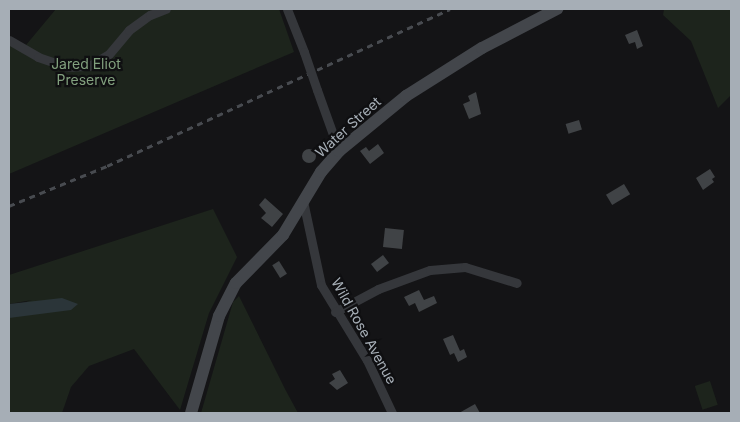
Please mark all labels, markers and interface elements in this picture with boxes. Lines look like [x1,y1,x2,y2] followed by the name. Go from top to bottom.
[51,56,121,88] park label: Jared Eliot Preserve
[312,93,384,161] street label: Water Street
[328,275,400,387] street label: Wild Rose Avenue

